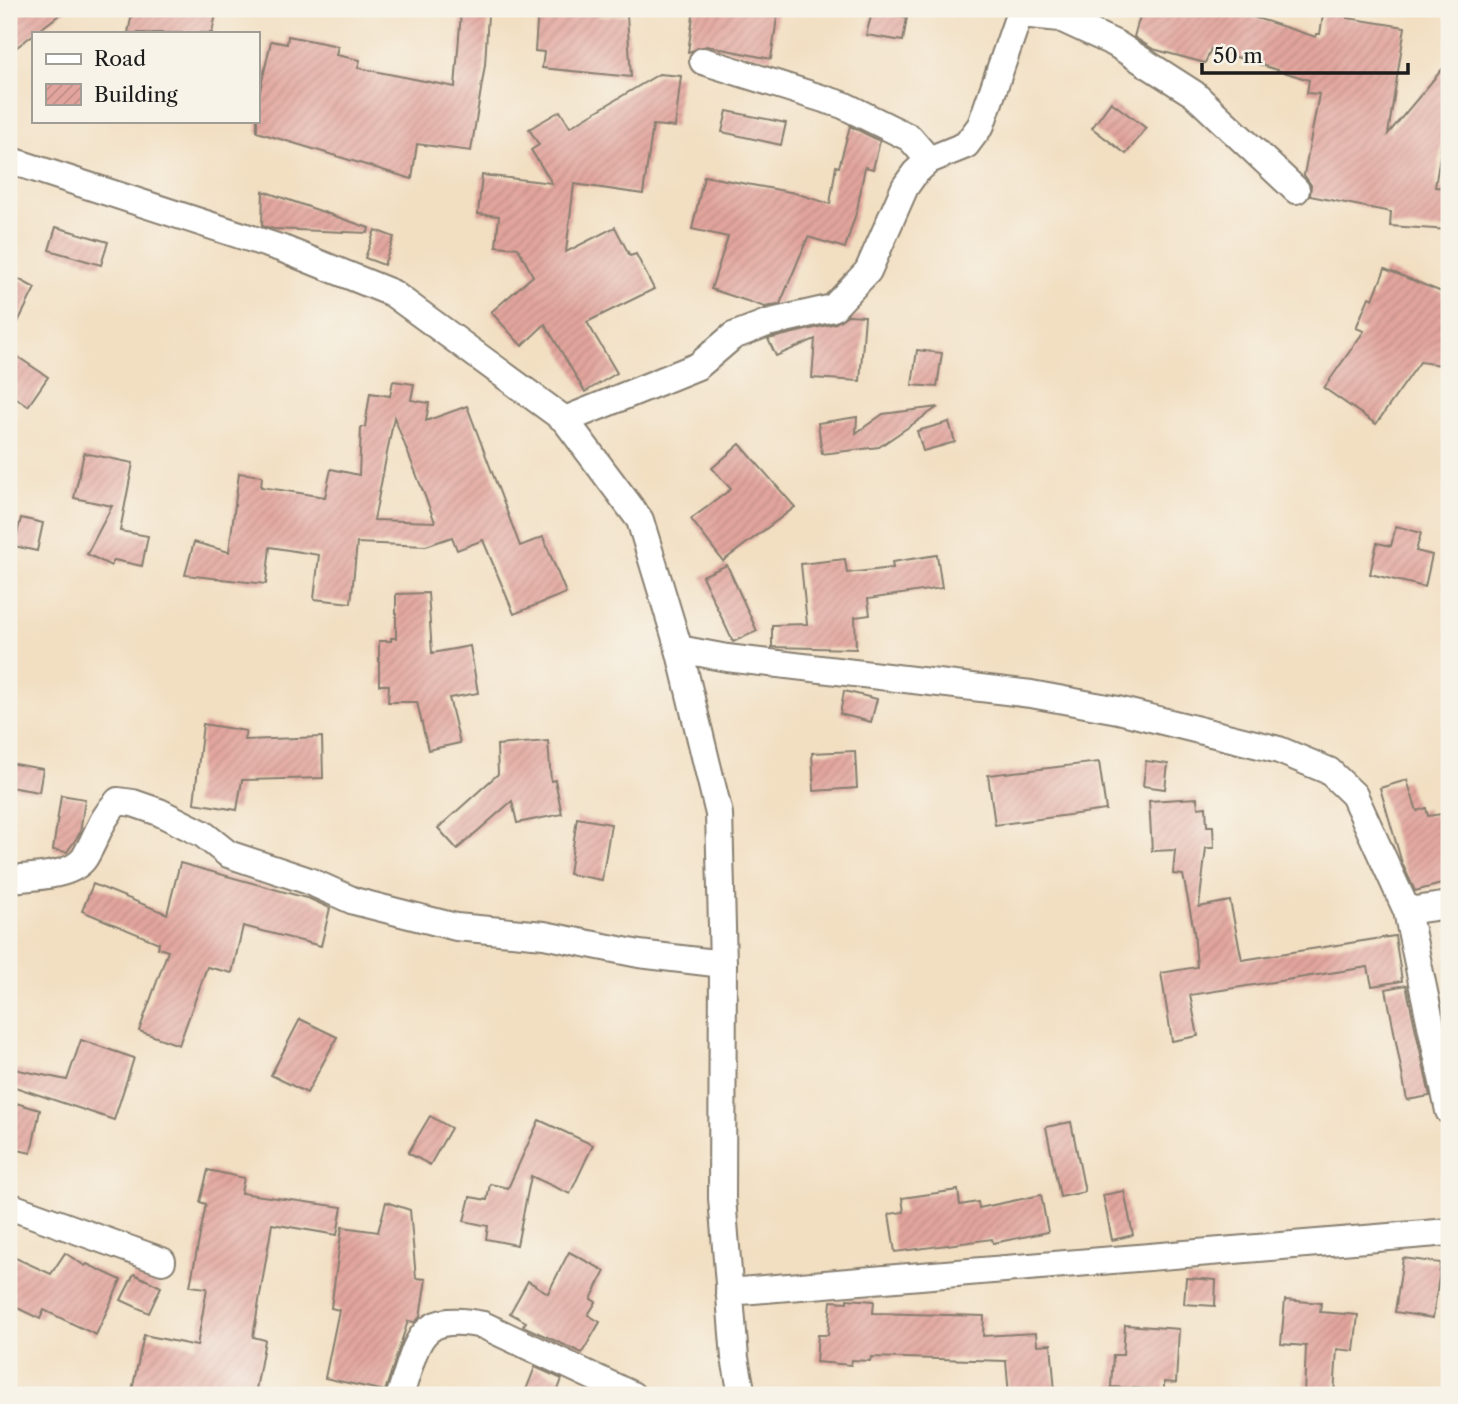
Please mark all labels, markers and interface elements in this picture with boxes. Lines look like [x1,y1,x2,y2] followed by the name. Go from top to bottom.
[32,32,259,122] legend
[1202,32,1409,76] scale bar
[1213,43,1263,68] text: 50 m
[94,46,146,71] text: Road
[94,82,179,107] text: Building

